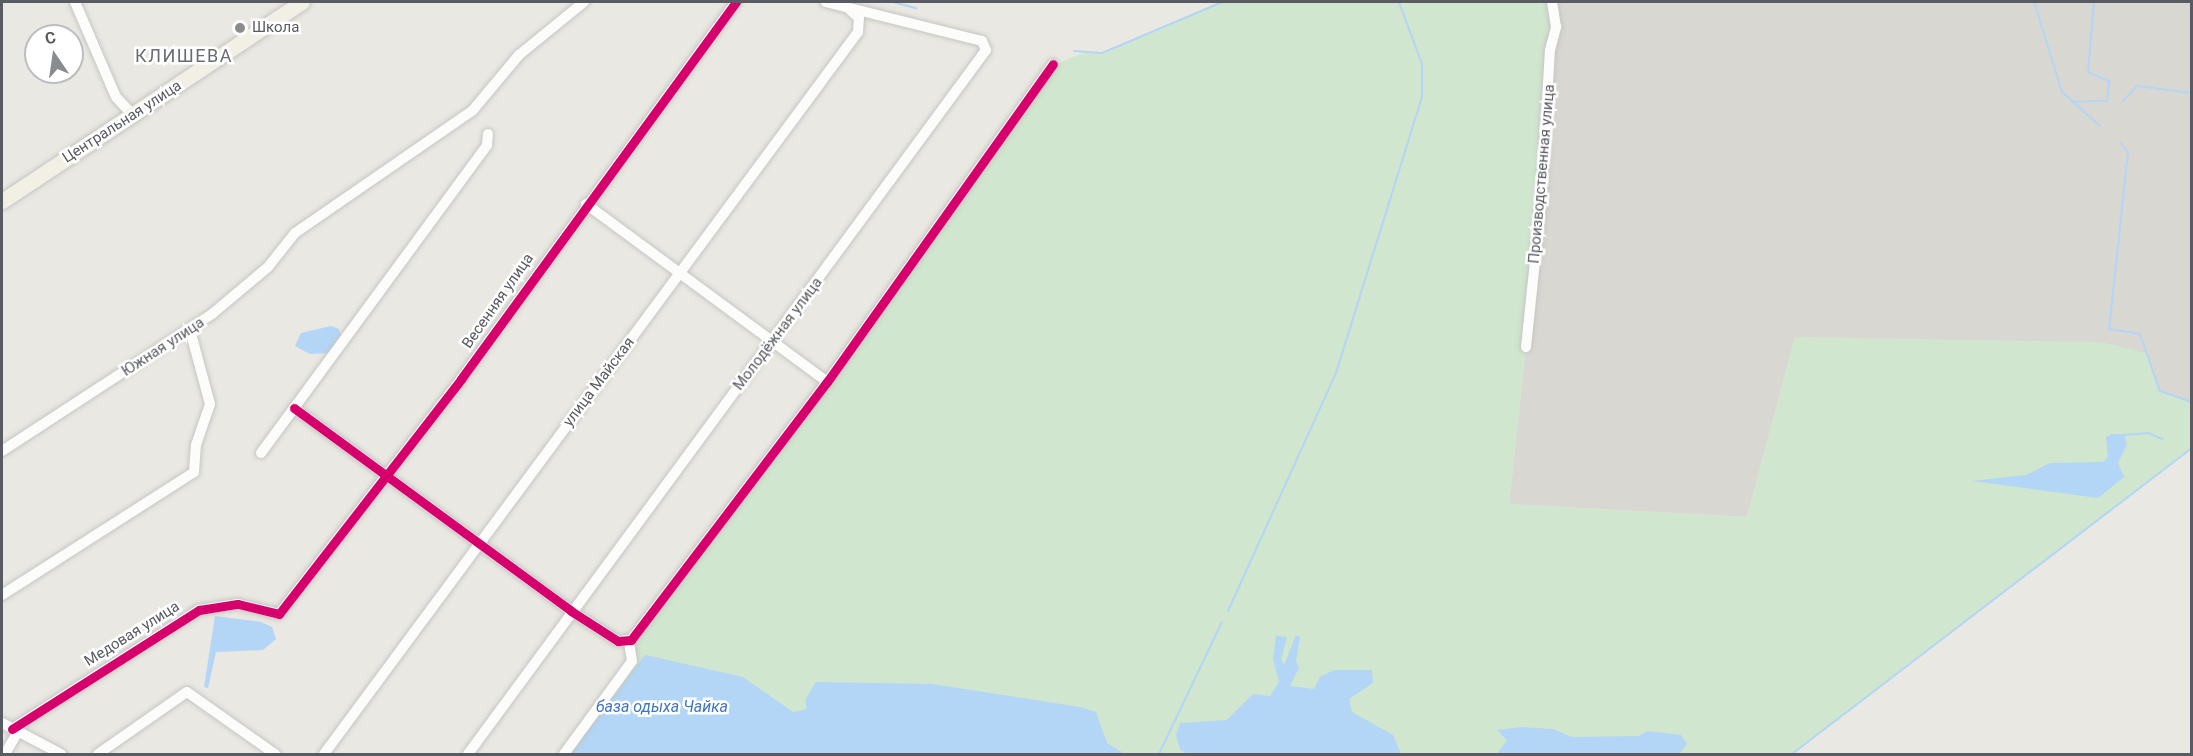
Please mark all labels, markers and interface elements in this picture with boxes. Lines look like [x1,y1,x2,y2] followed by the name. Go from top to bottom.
[252,19,299,37] place label: Школа
[233,21,247,35] marker: Школа
[24,24,84,84] north arrow
[43,27,58,48] text: С
[135,45,233,67] district label: КЛИШЕВА
[59,77,185,167] street label: Центральная улица
[1525,84,1559,264] street label: Производственная улица
[459,250,537,352] street label: Весенняя улица
[730,274,826,394] street label: Молодёжная улица
[118,314,208,380] street label: Южная улица
[560,334,638,430] street label: улица Майская
[81,598,183,670] street label: Медовая улица
[596,697,728,717] water label: база одыха Чайка

